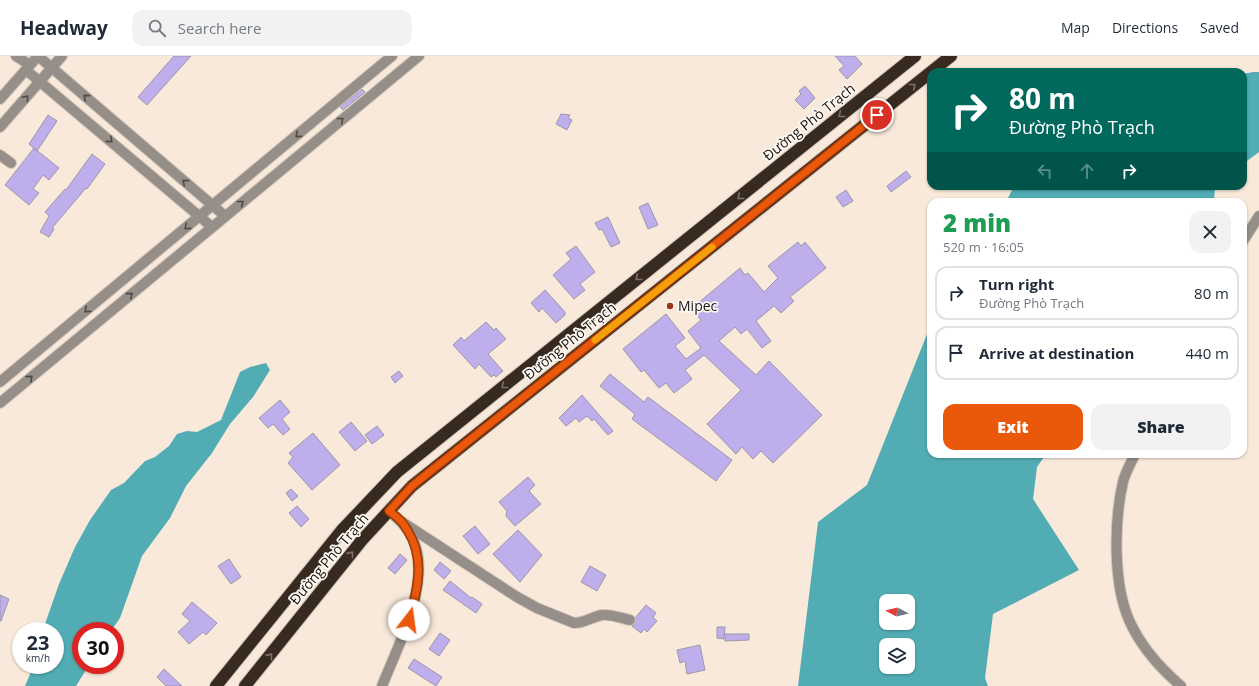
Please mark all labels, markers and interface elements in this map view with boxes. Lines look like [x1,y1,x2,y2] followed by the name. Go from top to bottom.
[132,10,412,46] search box
[20,15,108,41] text: Headway
[146,17,168,39] icon: search
[178,18,261,38] text: Search here
[1061,18,1090,37] text: Map
[1112,18,1178,37] text: Directions
[1200,18,1239,37] text: Saved
[759,79,859,165] street label: Đường Phò Trạch
[1009,79,1076,117] text: 80 m
[908,84,915,91] one-way arrow
[943,84,995,136] icon: right
[83,94,91,102] one-way arrow
[21,95,28,103] one-way arrow
[860,98,894,132] pin
[866,104,888,126] icon: arrive
[839,111,846,118] one-way arrow
[1009,115,1155,139] text: Đường Phò Trạch
[337,118,344,125] one-way arrow
[295,130,302,137] one-way arrow
[105,135,112,142] one-way arrow
[1034,160,1056,182] icon: left
[1076,160,1098,182] icon: ahead
[1118,160,1140,182] icon: right
[182,179,189,186] one-way arrow
[737,192,744,199] one-way arrow
[236,201,243,208] one-way arrow
[943,206,1011,239] text: 2 min
[1189,211,1231,253] button: close
[184,222,192,229] one-way arrow
[943,238,1024,256] text: 520 m · 16:05
[636,274,643,281] one-way arrow
[979,274,1054,294] text: Turn right
[945,282,967,304] icon: right
[1194,283,1229,303] text: 80 m
[125,293,133,300] one-way arrow
[979,294,1084,312] text: Đường Phò Trạch
[678,296,718,315] place label: Mipec
[520,298,620,384] street label: Đường Phò Trạch
[665,301,675,311] marker: Mipec
[84,305,92,312] one-way arrow
[945,342,967,364] icon: arrive
[979,343,1134,363] text: Arrive at destination
[1185,343,1229,363] text: 440 m
[25,376,33,383] one-way arrow
[502,381,509,388] one-way arrow
[943,404,1083,450] button: Exit
[1091,404,1231,450] button: Share
[285,509,372,608] street label: Đường Phò Trạch
[346,551,353,558] one-way arrow
[879,594,915,630] north arrow
[879,594,915,674] map controls
[388,599,430,641] position arrow
[72,622,124,674] speed limit sign: 30
[27,629,49,656] text: 23
[879,638,915,674] button: layers
[26,651,50,665] text: km/h
[265,653,272,660] one-way arrow

